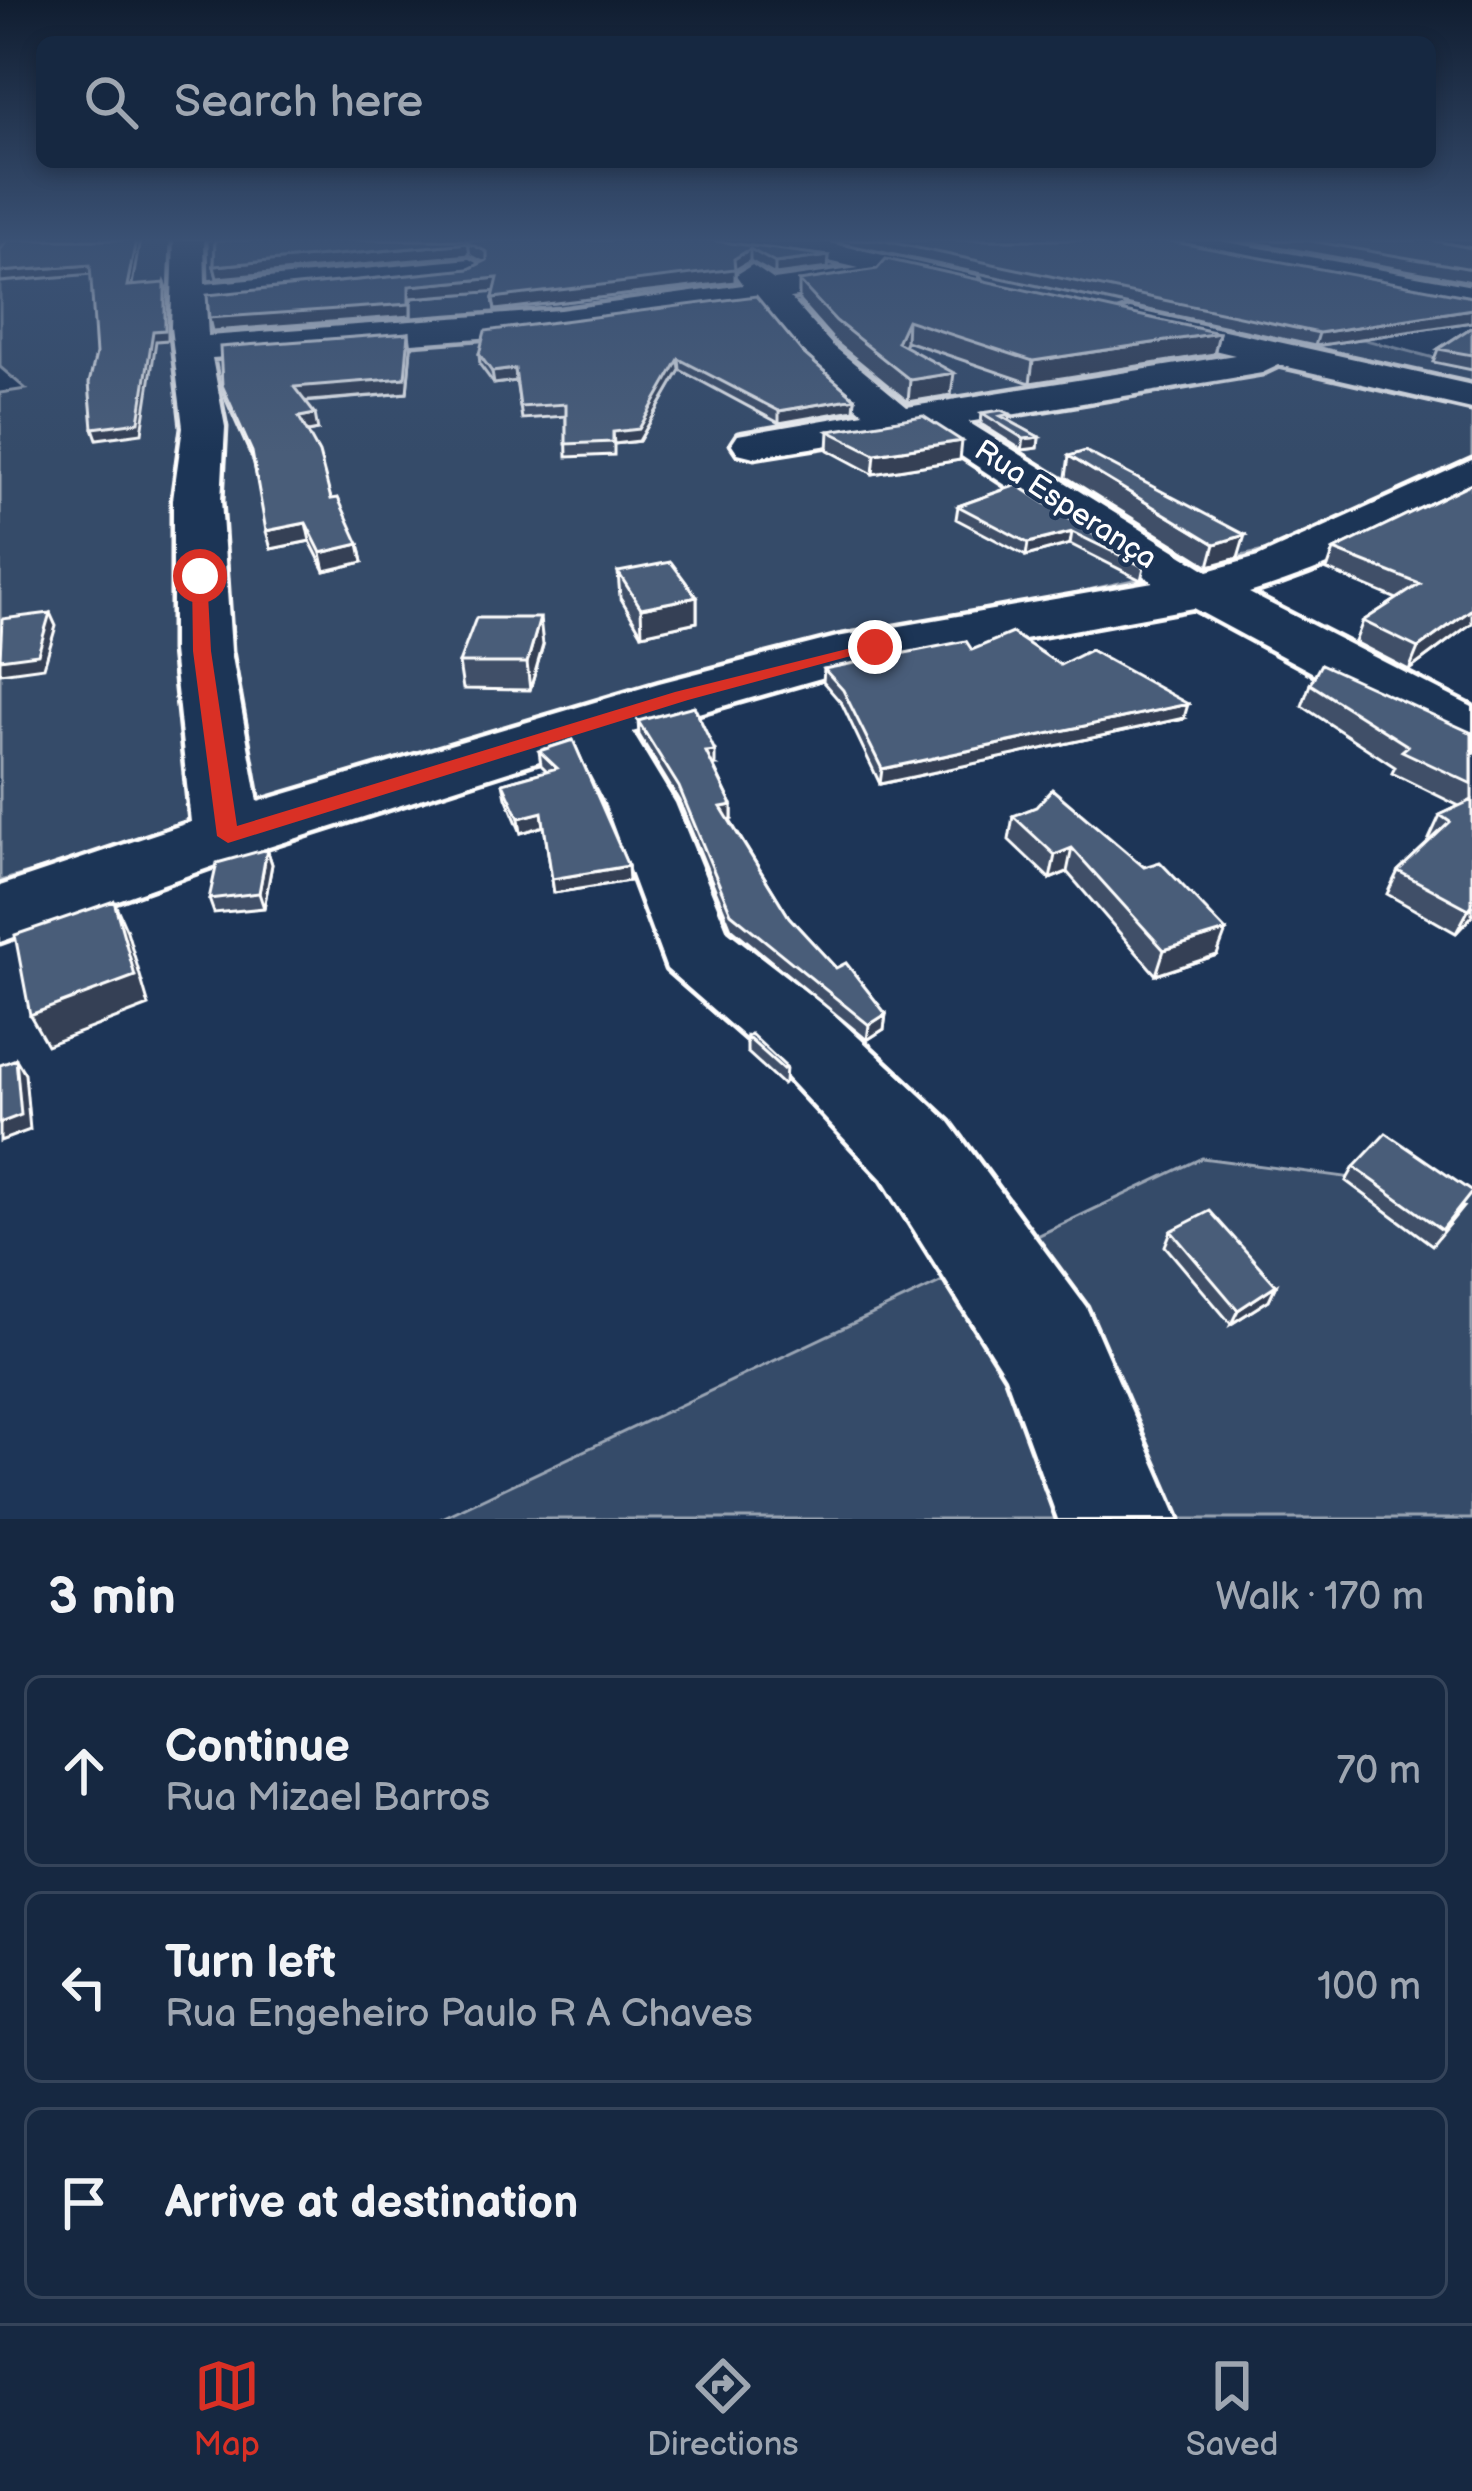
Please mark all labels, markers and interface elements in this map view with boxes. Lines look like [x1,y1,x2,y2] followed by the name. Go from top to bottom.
[36,36,1436,168] search box
[78,69,144,135] icon: search
[174,75,423,130] text: Search here
[968,433,1163,577] street label: Rua Esperança
[173,549,227,603] route start
[848,620,902,674] route end
[48,1567,176,1628] text: 3 min
[1215,1574,1424,1621] text: Walk · 170 m
[165,1720,350,1775] text: Continue
[51,1738,117,1804] icon: ahead
[1336,1748,1421,1795] text: 70 m
[165,1775,490,1822] text: Rua Mizael Barros
[165,1936,336,1991] text: Turn left
[51,1954,117,2020] icon: left
[1317,1964,1421,2011] text: 100 m
[165,1991,753,2038] text: Rua Engeheiro Paulo R A Chaves
[51,2170,117,2236] icon: arrive
[165,2176,578,2231] text: Arrive at destination
[194,2353,260,2465] tab: Map
[647,2353,799,2465] tab: Directions
[1186,2353,1278,2465] tab: Saved

